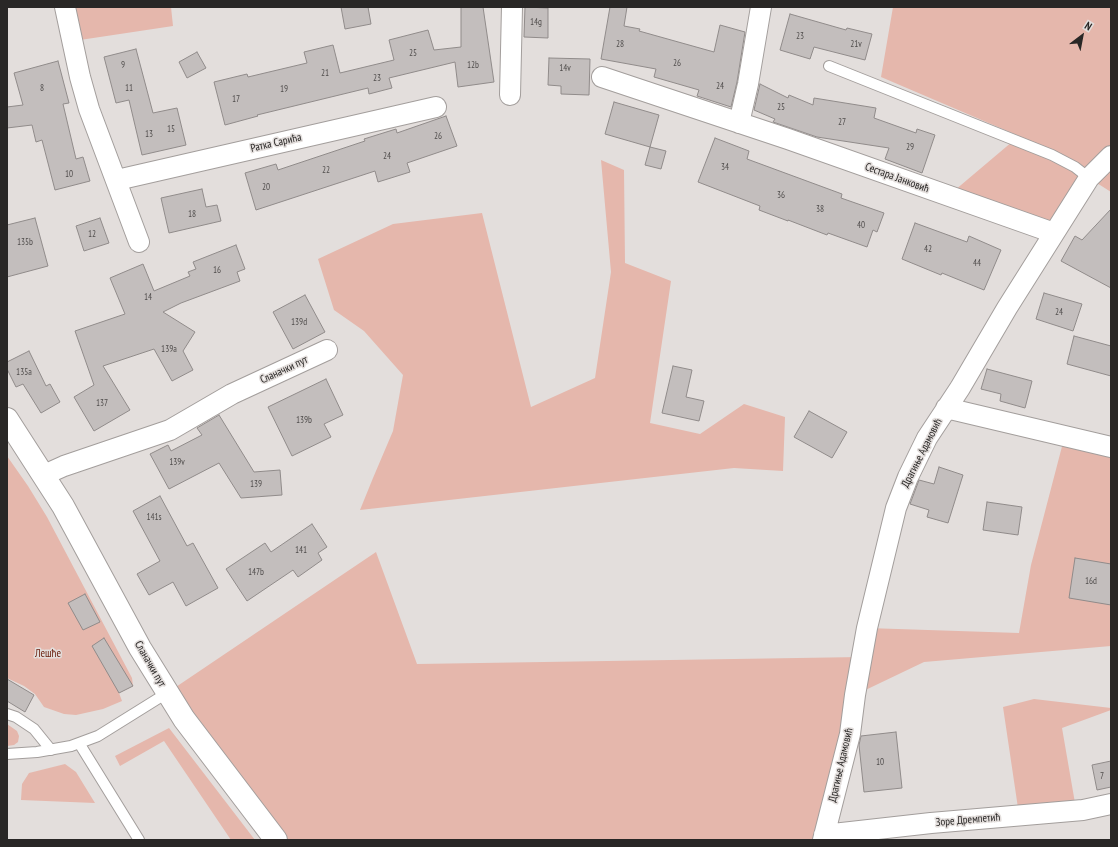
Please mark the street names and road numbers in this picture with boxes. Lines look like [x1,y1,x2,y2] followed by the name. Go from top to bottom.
[249,131,303,155] street label: Ратка Сарића
[863,160,931,196] street label: Сестара Јанковић
[258,353,310,387] street label: Сланачки пут
[899,416,945,490] street label: Драгиње Адамовић
[132,639,168,689] street label: Сланачки пут
[826,727,856,803] street label: Драгиње Адамовић
[935,811,1001,829] street label: Зоре Дремпетић

